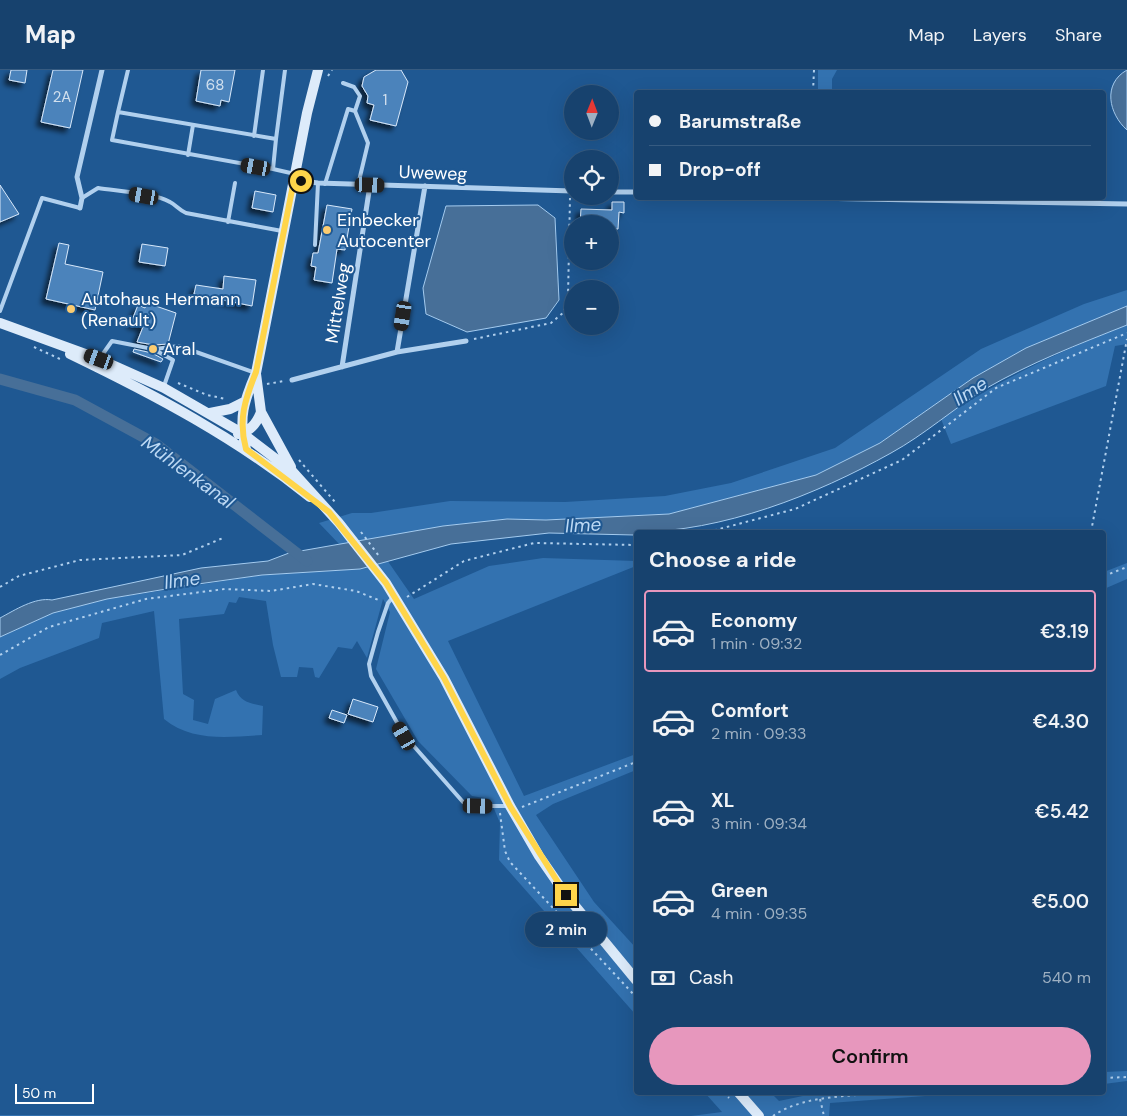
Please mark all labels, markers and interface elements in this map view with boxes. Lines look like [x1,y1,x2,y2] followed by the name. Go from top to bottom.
[25,19,76,50] text: Map
[909,23,945,47] text: Map
[973,23,1027,47] text: Layers
[1055,23,1102,47] text: Share
[206,75,224,95] house number: 68
[564,85,619,140] north arrow
[564,85,619,335] map controls
[53,87,71,107] house number: 2A
[383,90,387,110] house number: 1
[679,109,801,134] text: Barumstraße
[564,150,619,205] button: locate
[239,157,272,177] car
[679,157,761,182] text: Drop-off
[398,160,468,186] street label: Uweweg
[290,170,312,192] route start
[354,177,385,193] car
[127,186,160,206] car
[337,208,431,253] place label: Einbecker Autocenter
[564,215,619,270] button: +
[321,224,333,236] marker: Einbecker Autocenter
[320,261,356,345] street label: Mittelweg
[564,280,619,335] button: −
[81,287,240,332] place label: Autohaus Hermann (Renault)
[393,300,412,332] car
[65,303,77,315] marker: Autohaus Hermann (Renault)
[163,337,195,361] place label: Aral
[147,343,159,355] marker: Aral
[82,347,115,371] car
[948,371,992,411] water label: Ilme
[136,430,240,515] water label: Mühlenkanal
[564,512,602,538] water label: Ilme
[649,545,797,574] text: Choose a ride
[162,565,202,595] water label: Ilme
[711,608,798,633] text: Economy
[651,609,696,654] icon: car
[1040,619,1089,644] text: €3.19
[711,633,802,654] text: 1 min · 09:32
[711,698,789,723] text: Comfort
[651,699,696,744] icon: car
[1033,709,1089,734] text: €4.30
[390,719,417,753] car
[711,723,807,744] text: 2 min · 09:33
[711,788,734,813] text: XL
[651,789,696,834] icon: car
[462,798,493,814] car
[1035,799,1089,824] text: €5.42
[711,813,807,834] text: 3 min · 09:34
[711,878,768,903] text: Green
[651,879,696,924] icon: car
[555,884,577,906] route end
[1032,889,1089,914] text: €5.00
[711,903,807,924] text: 4 min · 09:35
[525,912,607,948] callout: 2 min
[545,919,587,940] text: 2 min
[649,964,677,992] icon: cash
[689,965,733,990] text: Cash
[1042,967,1091,988] text: 540 m
[649,1027,1091,1085] button: Confirm
[15,1081,94,1104] scale bar
[22,1084,56,1102] text: 50 m

